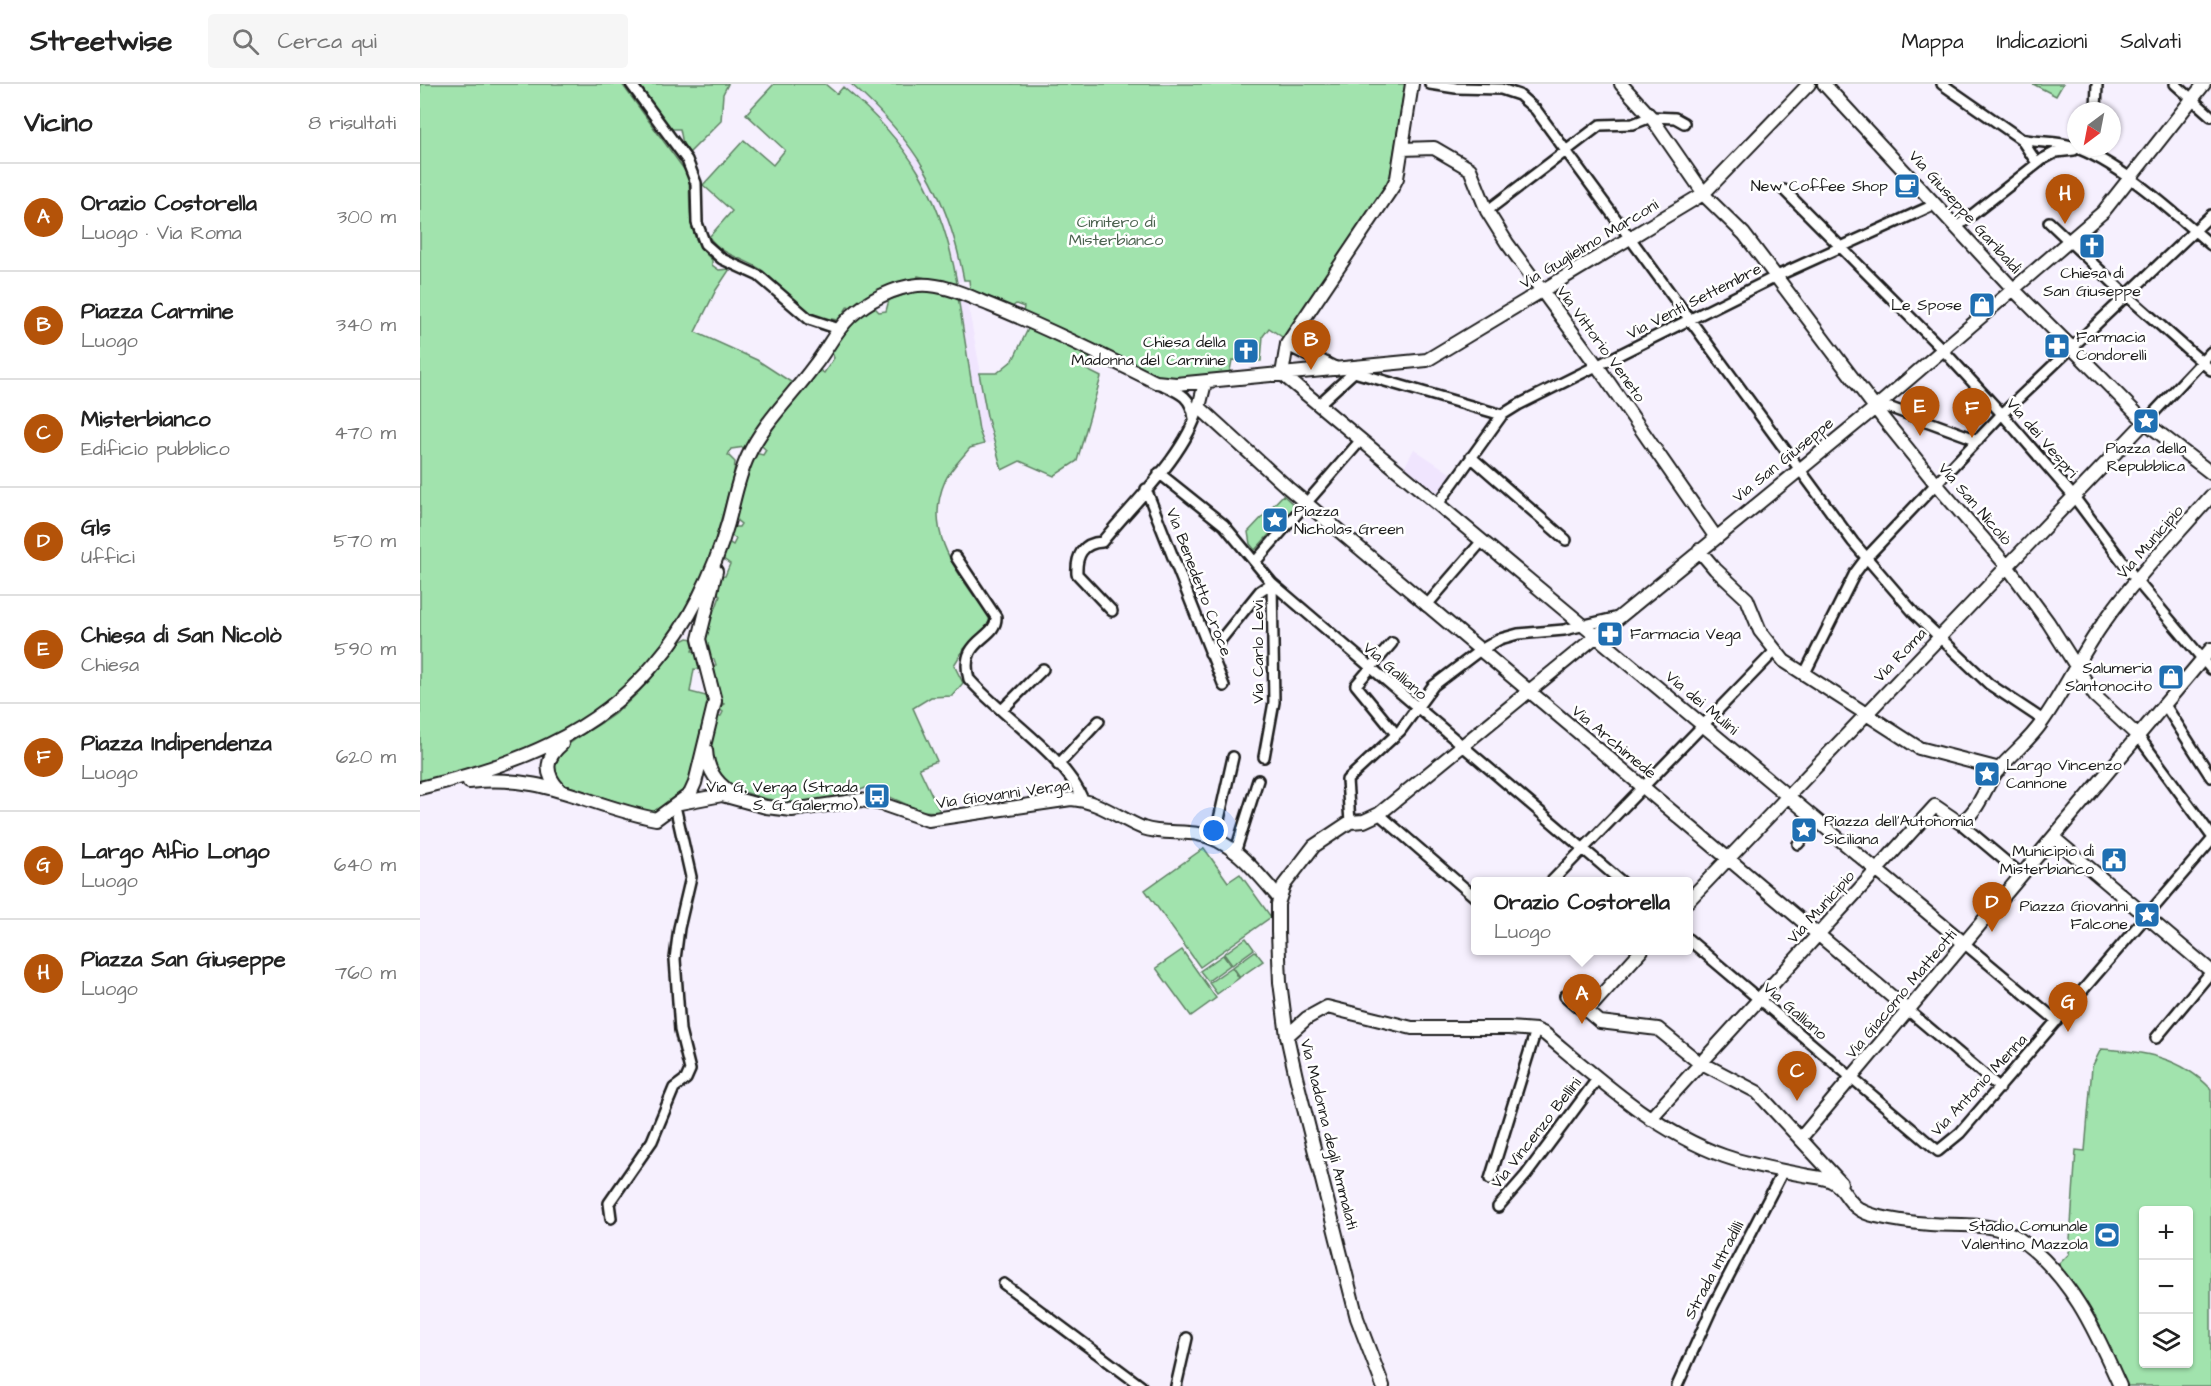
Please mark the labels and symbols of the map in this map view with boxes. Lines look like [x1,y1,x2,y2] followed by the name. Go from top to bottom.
[2067,102,2121,156] north arrow
[1904,146,2027,279] street label: Via Giuseppe Garibaldi
[1892,171,1922,201] cafe icon: New Coffee Shop
[2046,174,2084,224] pin: H
[1751,175,1888,197] place label: New Coffee Shop
[1516,194,1663,295] street label: Via Guglielmo Marconi
[1069,211,1163,251] park label: Cimitero di Misterbianco
[2077,231,2107,261] church icon: Chiesa di San Giuseppe
[1623,257,1765,344] street label: Via Venti Settembre
[2043,262,2141,302] place label: Chiesa di San Giuseppe
[1551,281,1651,407] street label: Via Vittorio Veneto
[1967,290,1997,320] shop icon: Le Spose
[1891,294,1962,316] place label: Le Spose
[1292,320,1330,370] pin: B
[2076,326,2147,366] place label: Farmacia Condorelli
[1071,331,1226,371] place label: Chiesa della Madonna del Carmine
[2042,331,2072,361] pharmacy icon: Farmacia Condorelli
[1231,336,1261,366] church icon: Chiesa della Madonna del Carmine
[1900,386,1940,436] pin: E
[1952,388,1992,438] pin: F
[2001,393,2083,483] street label: Via dei Vespri
[2131,406,2161,436] place icon: Piazza della Repubblica
[1728,412,1839,508] street label: Via San Giuseppe
[2105,437,2187,477] place label: Piazza della Repubblica
[1933,458,2017,550] street label: Via San Nicolò
[1294,500,1404,540] place label: Piazza Nicholas Green
[2112,500,2188,584] street label: Via Municipio
[1161,505,1237,659] street label: Via Benedetto Croce
[1260,505,1290,535] place icon: Piazza Nicholas Green
[1247,600,1269,704] street label: Via Carlo Levi
[1595,619,1625,649] pharmacy icon: Farmacia Vega
[1630,623,1741,646] place label: Farmacia Vega
[1868,623,1932,687] street label: Via Roma
[1358,637,1432,705] street label: Via Galliano
[2065,657,2152,697] place label: Salumeria Santonocito
[2156,662,2186,692] shop icon: Salumeria Santonocito
[1661,666,1744,741] street label: Via dei Mulini
[1567,700,1661,784] street label: Via Archimede
[2006,754,2122,794] place label: Largo Vincenzo Cannone
[1972,759,2002,789] place icon: Largo Vincenzo Cannone
[935,774,1071,815] street label: Via Giovanni Verga
[706,776,858,816] place label: Via G. Verga (Strada S. G. Galermo)
[862,781,892,811] bus stop icon: Via G. Verga (Strada S. G. Galermo)
[1824,810,1974,850] place label: Piazza dell'Autonomia Siciliana
[1789,815,1819,845] place icon: Piazza dell'Autonomia Siciliana
[1199,816,1228,845] your location
[2000,840,2095,880] place label: Municipio di Misterbianco
[2099,845,2129,875] public building icon: Municipio di Misterbianco
[1782,866,1860,948] street label: Via Municipio
[1972,882,2012,932] pin: D
[2019,895,2129,935] place label: Piazza Giovanni Falcone
[2132,900,2162,930] place icon: Piazza Giovanni Falcone
[1840,924,1962,1063] street label: Via Giacomo Matteotti
[1562,974,1602,1024] pin: A
[1758,977,1832,1045] street label: Via Galliano
[2048,982,2088,1032] pin: G
[1926,1029,2032,1141] street label: Via Antonio Menna
[1294,1037,1363,1232] street label: Via Madonna degli Ammalati
[1778,1052,1816,1101] pin: C
[1486,1072,1587,1193] street label: Via Vincenzo Bellini
[1961,1215,2088,1255] place label: Stadio Comunale Valentino Mazzola
[1679,1216,1749,1323] street label: Strada Intradilli
[2092,1220,2122,1250] sports icon: Stadio Comunale Valentino Mazzola

